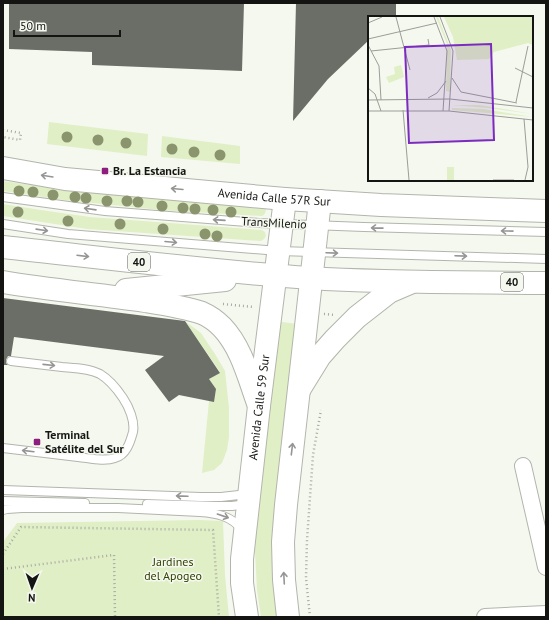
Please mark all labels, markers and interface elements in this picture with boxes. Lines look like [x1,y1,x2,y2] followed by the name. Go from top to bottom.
[14,12,120,38] scale bar
[368,16,533,181] inset map
[20,18,46,33] text: 50 m
[113,163,186,178] place label: Br. La Estancia
[100,166,110,176] marker: Br. La Estancia
[41,172,54,180] one-way arrow
[217,185,331,209] street label: Avenida Calle 57R Sur
[171,186,184,193] one-way arrow
[84,205,97,213] one-way arrow
[241,213,307,232] street label: TransMilenio
[213,216,226,223] one-way arrow
[371,224,384,231] one-way arrow
[35,226,48,234] one-way arrow
[501,227,514,235] one-way arrow
[164,239,177,246] one-way arrow
[325,249,338,257] one-way arrow
[77,252,90,260] one-way arrow
[128,253,150,271] road number: 40
[454,253,467,260] one-way arrow
[501,273,523,291] road number: 40
[245,354,272,461] street label: Avenida Calle 59 Sur
[42,362,55,369] one-way arrow
[45,427,124,456] place label: Terminal Satélite del Sur
[32,437,42,447] marker: Terminal Satélite del Sur
[288,443,296,456] one-way arrow
[22,448,35,455] one-way arrow
[176,492,189,500] one-way arrow
[216,513,229,520] one-way arrow
[144,554,202,583] park label: Jardines del Apogeo
[12,568,52,608] north arrow
[280,572,287,585] one-way arrow
[28,591,36,605] text: N

